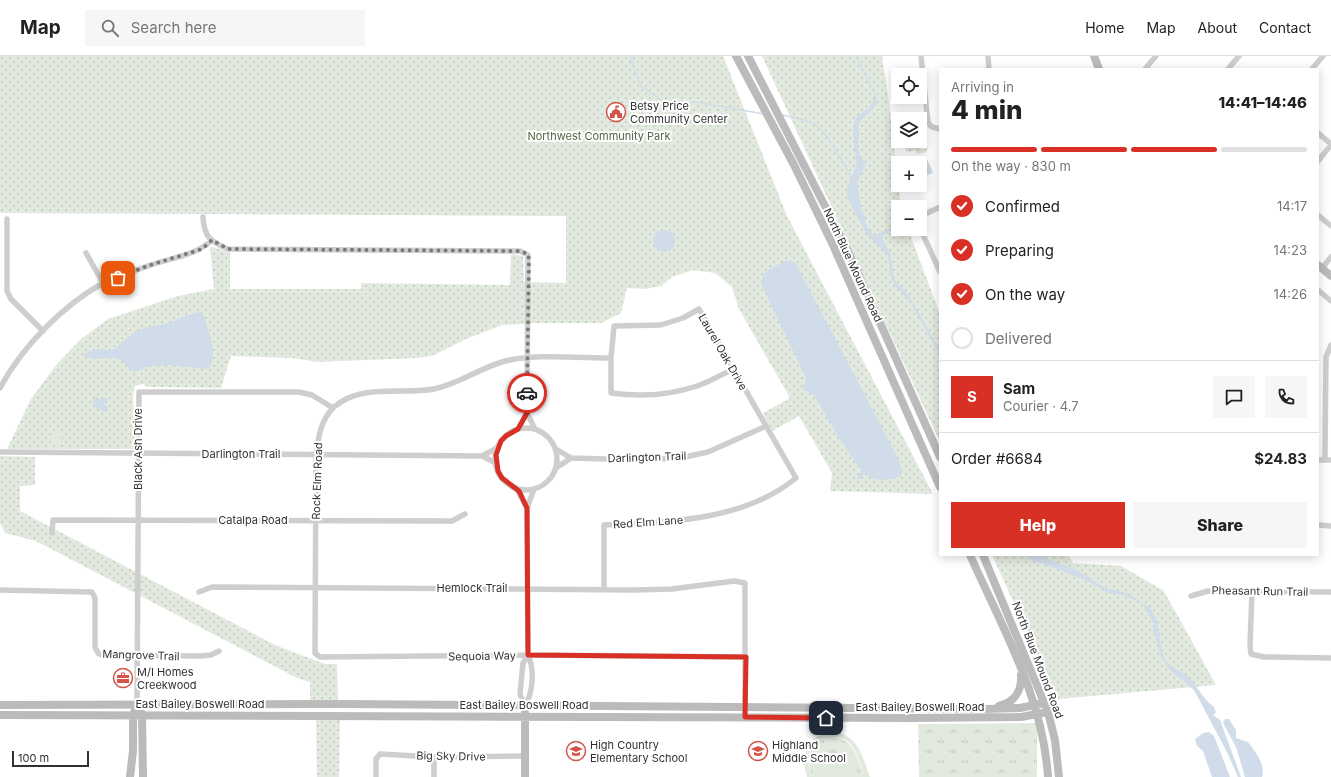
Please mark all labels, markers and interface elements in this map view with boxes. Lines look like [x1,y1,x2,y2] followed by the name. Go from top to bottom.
[85,10,365,46] search box
[20,16,61,39] text: Map
[99,17,121,39] icon: search
[131,18,216,37] text: Search here
[1085,19,1124,36] text: Home
[1146,19,1176,36] text: Map
[1198,19,1237,36] text: About
[1259,19,1311,36] text: Contact
[891,68,927,236] map controls
[891,68,927,104] button: locate
[951,79,1014,95] text: Arriving in
[1219,93,1307,112] text: 14:41–14:46
[951,94,1023,125] text: 4 min
[630,99,728,126] place label: Betsy Price Community Center
[605,101,627,123] public building icon: Betsy Price Community Center
[891,112,927,148] button: layers
[527,129,671,143] park label: Northwest Community Park
[891,156,927,192] button: +
[951,158,1071,174] text: On the way · 830 m
[951,195,973,217] icon: check
[985,197,1060,216] text: Confirmed
[1277,198,1307,214] text: 14:17
[891,200,927,236] button: −
[820,206,886,324] street label: North Blue Mound Road
[951,239,973,261] icon: check
[985,241,1054,260] text: Preparing
[1274,242,1307,258] text: 14:23
[101,261,135,295] pin
[107,267,129,289] icon: bag
[951,283,973,305] icon: check
[985,285,1065,304] text: On the way
[1274,286,1307,302] text: 14:26
[695,311,751,393] street label: Laurel Oak Drive
[985,329,1052,348] text: Delivered
[507,373,547,413] courier
[1213,376,1255,418] button: chat
[1265,376,1307,418] button: phone
[1003,379,1035,398] text: Sam
[516,382,538,404] icon: car
[967,387,977,406] text: S
[1003,398,1079,414] text: Courier · 4.7
[131,408,145,490] street label: Black Ash Drive
[309,442,325,520] street label: Rock Elm Road
[202,447,280,461] street label: Darlington Trail
[607,449,687,465] street label: Darlington Trail
[951,449,1043,468] text: Order #6684
[1254,449,1307,468] text: $24.83
[951,502,1125,548] button: Help
[1133,502,1307,548] button: Share
[218,513,288,527] street label: Catalpa Road
[612,513,684,531] street label: Red Elm Lane
[436,581,508,595] street label: Hemlock Trail
[1212,583,1308,599] street label: Pheasant Run Trail
[1009,600,1067,720] street label: North Blue Mound Road
[102,647,180,663] street label: Mangrove Trail
[448,648,516,664] street label: Sequoia Way
[137,665,197,692] place label: M/I Homes Creekwood
[112,667,134,689] office icon: M/I Homes Creekwood
[135,697,265,711] street label: East Bailey Boswell Road
[459,698,589,712] street label: East Bailey Boswell Road
[855,700,985,714] street label: East Bailey Boswell Road
[809,701,843,735] pin
[815,707,837,729] icon: home
[590,738,687,765] place label: High Country Elementary School
[772,738,846,765] place label: Highland Middle School
[565,740,587,762] school or university icon: High Country Elementary School
[747,740,769,762] school or university icon: Highland Middle School
[416,748,486,764] street label: Big Sky Drive
[12,749,89,768] scale bar
[18,751,49,765] text: 100 m

